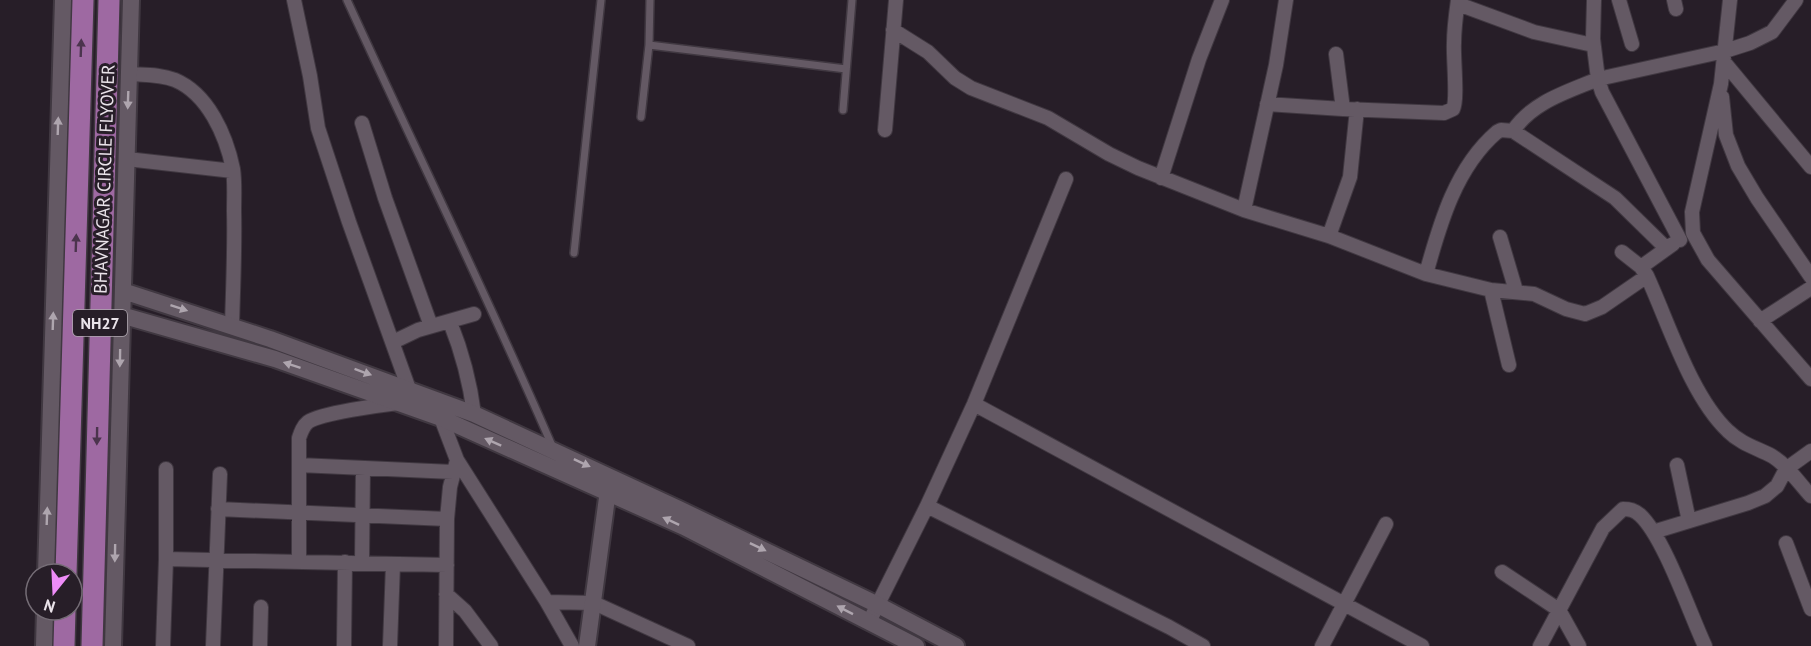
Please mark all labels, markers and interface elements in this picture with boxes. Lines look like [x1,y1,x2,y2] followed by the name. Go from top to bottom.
[77,38,86,57] one-way arrow
[88,64,120,294] street label: BHAVNAGAR CIRCLE FLYOVER
[124,91,133,110] one-way arrow
[54,116,63,135] one-way arrow
[71,233,81,252] one-way arrow
[170,304,188,314] one-way arrow
[73,310,127,336] road number: NH27
[48,311,57,330] one-way arrow
[116,349,125,368] one-way arrow
[283,360,301,369] one-way arrow
[354,368,372,378] one-way arrow
[92,427,102,446] one-way arrow
[485,437,502,446] one-way arrow
[573,459,590,468] one-way arrow
[43,506,52,525] one-way arrow
[663,517,680,526] one-way arrow
[749,543,766,552] one-way arrow
[111,544,120,563] one-way arrow
[24,562,84,622] north arrow
[41,595,57,617] text: N
[837,605,854,615] one-way arrow

